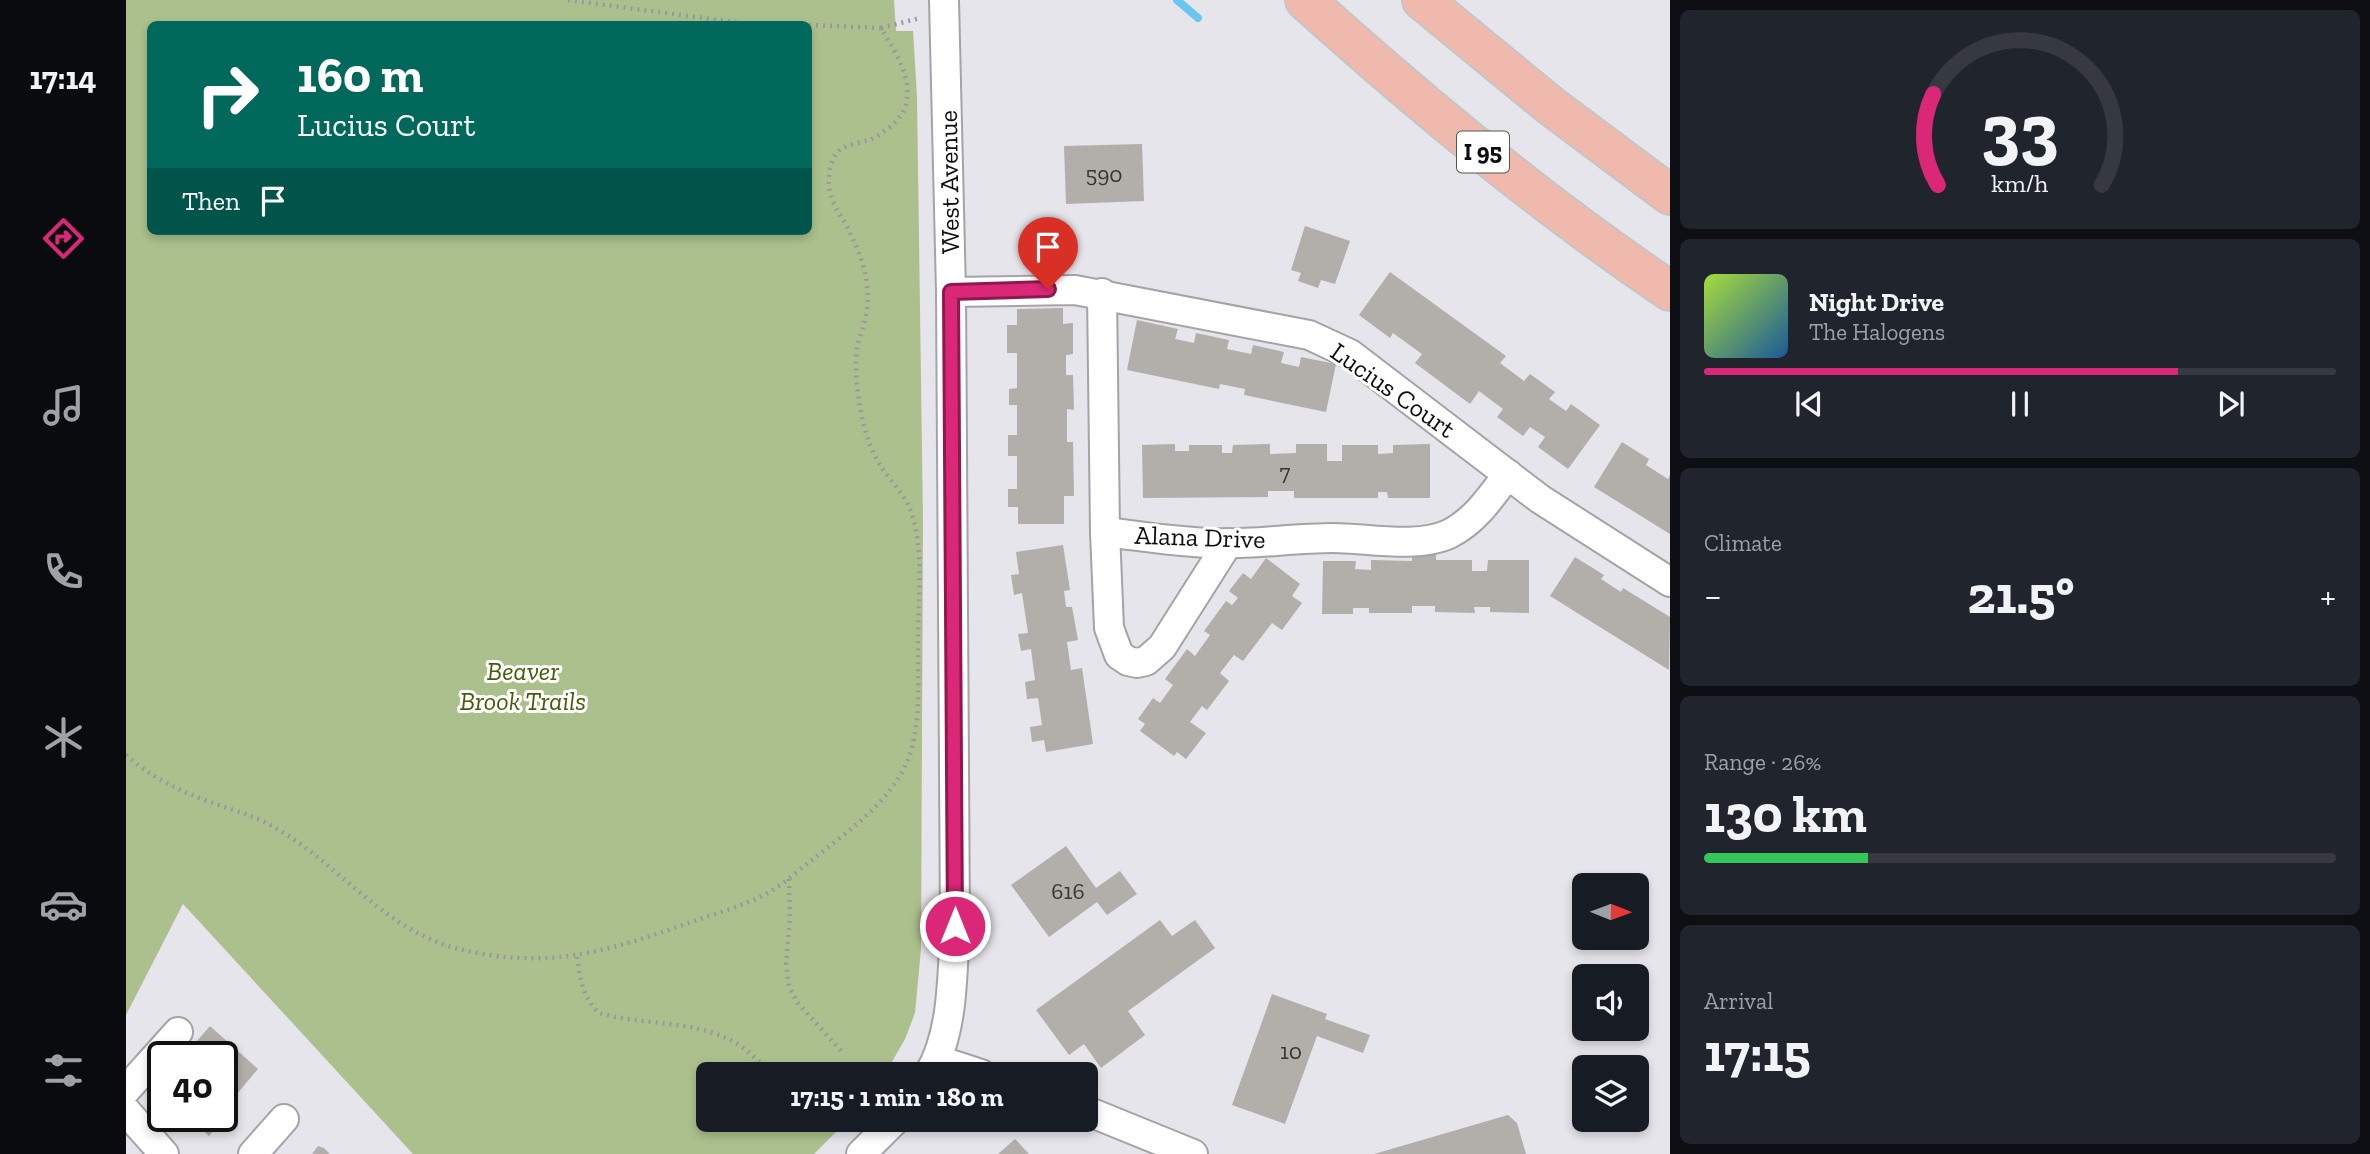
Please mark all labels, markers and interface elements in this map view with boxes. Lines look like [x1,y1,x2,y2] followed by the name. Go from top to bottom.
[297,46,423,105] text: 160 m
[182,49,273,140] icon: right
[29,59,97,97] text: 17:14
[1981,87,2059,175] text: 33
[297,106,475,144] text: Lucius Court
[932,110,966,254] street label: West Avenue
[1457,132,1509,172] road number: I 95
[1085,160,1123,188] house number: 590
[1991,168,2049,198] text: km/h
[254,182,292,220] icon: arrive
[182,185,240,217] text: Then
[39,214,88,263] icon: directions
[1018,217,1078,289] pin
[1029,228,1067,266] icon: arrive
[1809,286,1944,318] text: Night Drive
[1809,318,1945,346] text: The Halogens
[1324,335,1462,445] street label: Lucius Court
[39,381,88,430] icon: music
[1790,385,1828,423] icon: previous
[2001,385,2039,423] icon: pause
[2212,385,2250,423] icon: next
[1280,458,1291,486] house number: 7
[1134,519,1266,555] street label: Alana Drive
[1704,529,1782,557] text: Climate
[39,547,88,596] icon: phone
[1967,564,2074,626] text: 21.5°
[1704,573,1722,619] text: −
[2320,573,2336,619] text: +
[460,655,586,717] park label: Beaver Brook Trails
[39,713,88,762] icon: climate
[1704,748,1821,776] text: Range · 26%
[1704,783,1867,845] text: 130 km
[1572,873,1648,950] north arrow
[1572,873,1649,1132] map controls
[1051,877,1085,905] house number: 616
[39,880,88,929] icon: car
[918,889,992,963] position arrow
[1572,964,1649,1041] button: sound
[1704,987,1773,1015] text: Arrival
[1704,1022,1811,1084] text: 17:15
[1280,1037,1302,1065] house number: 10
[147,1041,238,1132] speed limit sign: 40
[39,1046,88,1095] icon: filters
[1572,1055,1649,1132] button: layers
[790,1081,1004,1113] text: 17:15 · 1 min · 180 m

